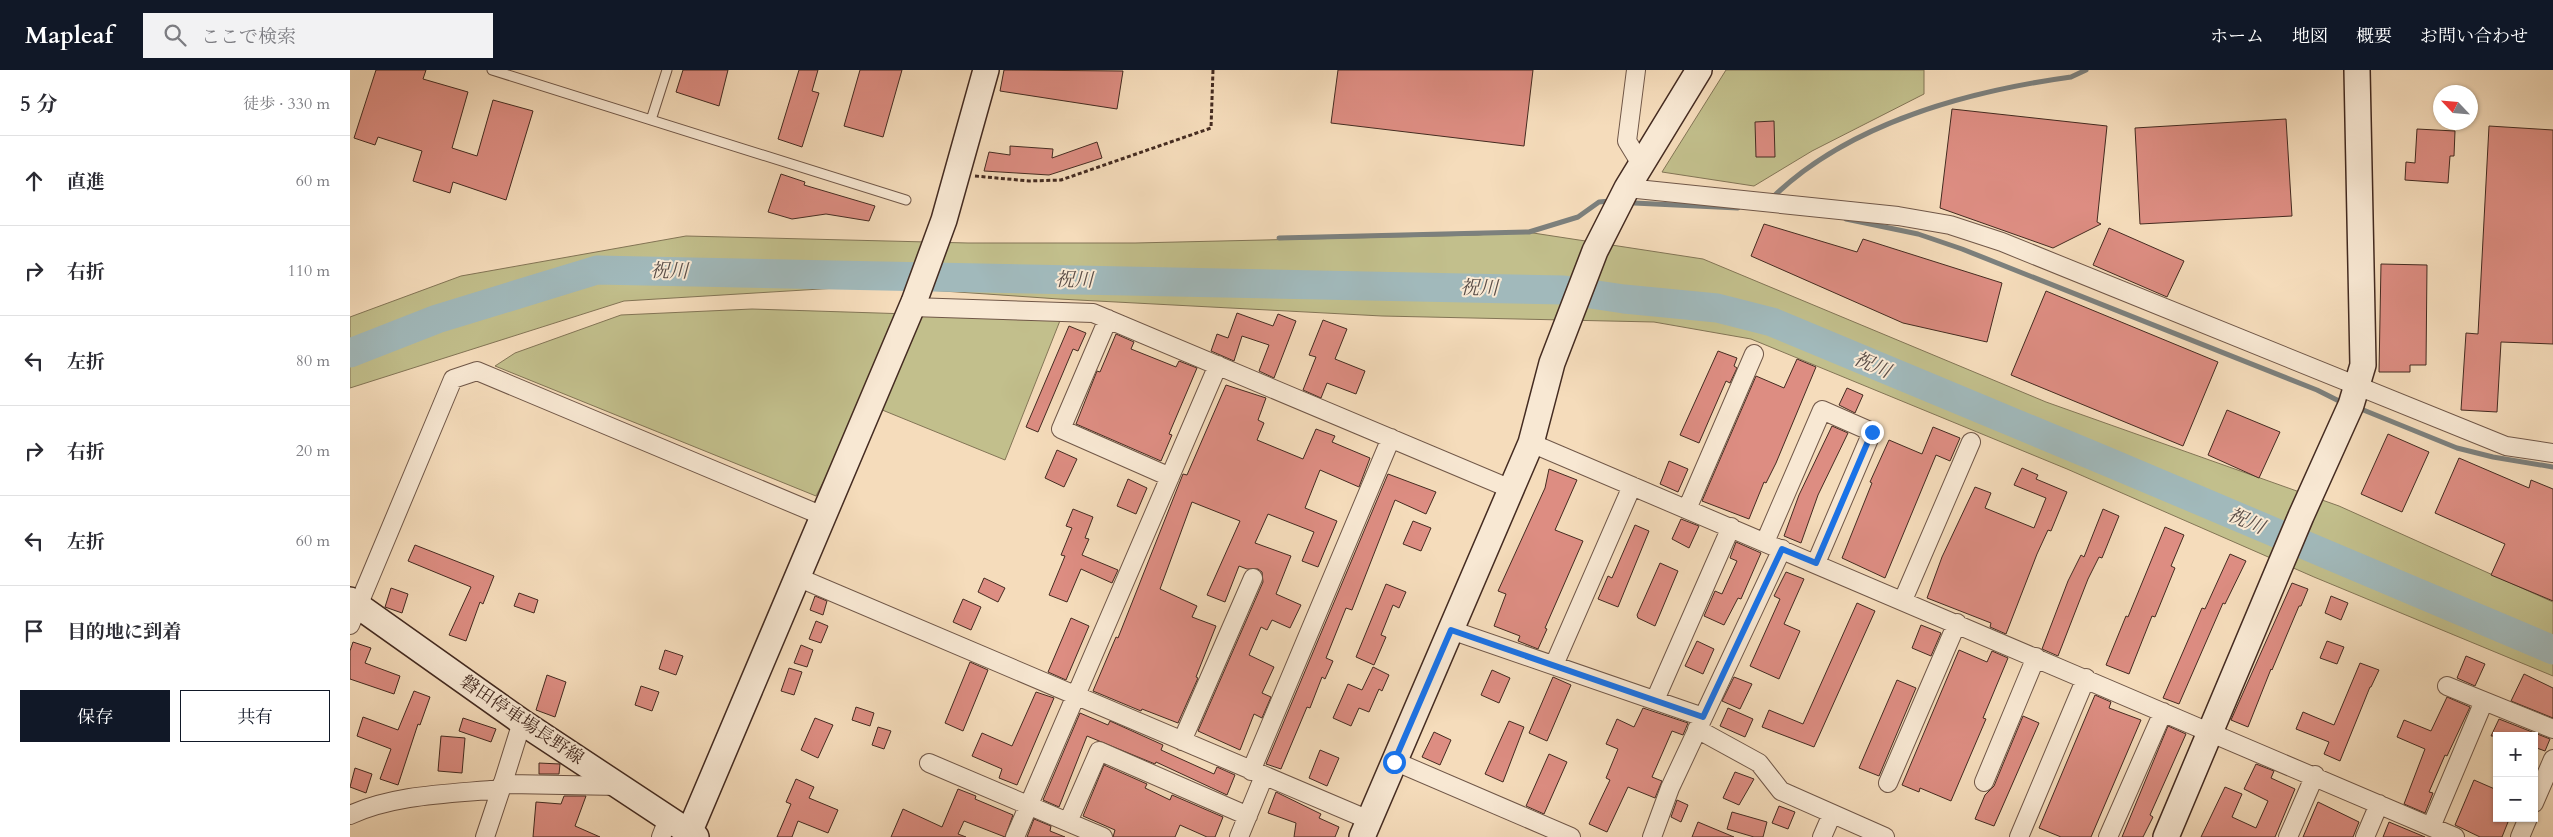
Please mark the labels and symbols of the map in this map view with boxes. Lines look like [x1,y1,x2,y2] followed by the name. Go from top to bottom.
[2433,85,2478,130] north arrow
[650,258,690,284] water label: 祝川
[1055,267,1095,293] water label: 祝川
[1460,275,1500,301] water label: 祝川
[1849,346,1896,385] water label: 祝川
[1861,421,1884,444] route end
[2223,502,2270,541] water label: 祝川
[455,669,589,771] street label: 磐田停車場長野線
[1383,751,1406,774] route start

